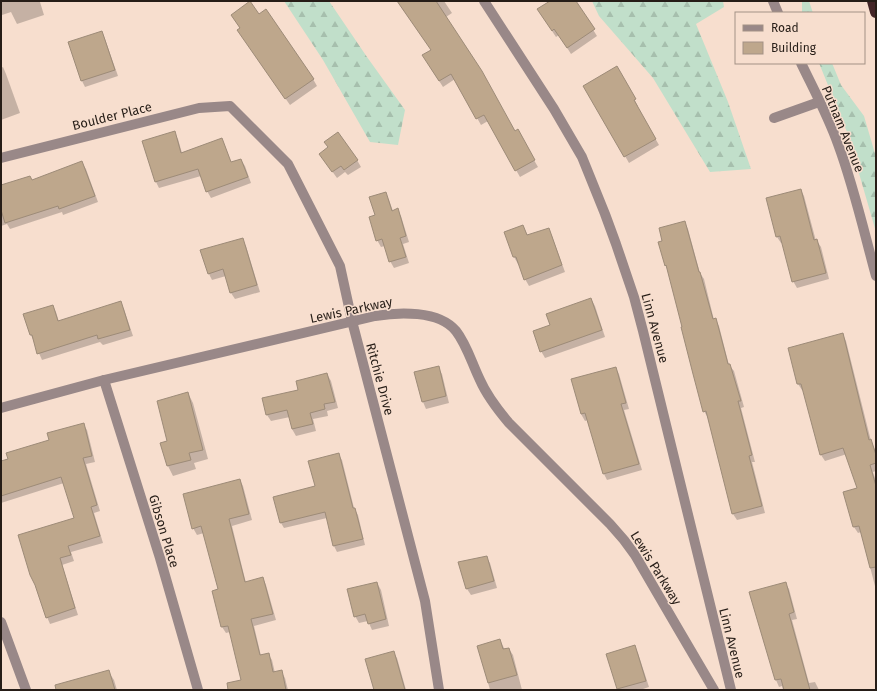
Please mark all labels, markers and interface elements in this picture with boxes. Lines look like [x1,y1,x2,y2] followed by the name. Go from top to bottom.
[735,12,865,64] legend
[771,21,799,35] text: Road
[771,41,817,55] text: Building
[819,84,867,174] street label: Putnam Avenue
[71,99,153,133] street label: Boulder Place
[638,291,672,365] street label: Linn Avenue
[308,294,394,326] street label: Lewis Parkway
[363,341,397,417] street label: Ritchie Drive
[146,493,182,569] street label: Gibson Place
[627,529,685,608] street label: Lewis Parkway
[716,606,748,680] street label: Linn Avenue

